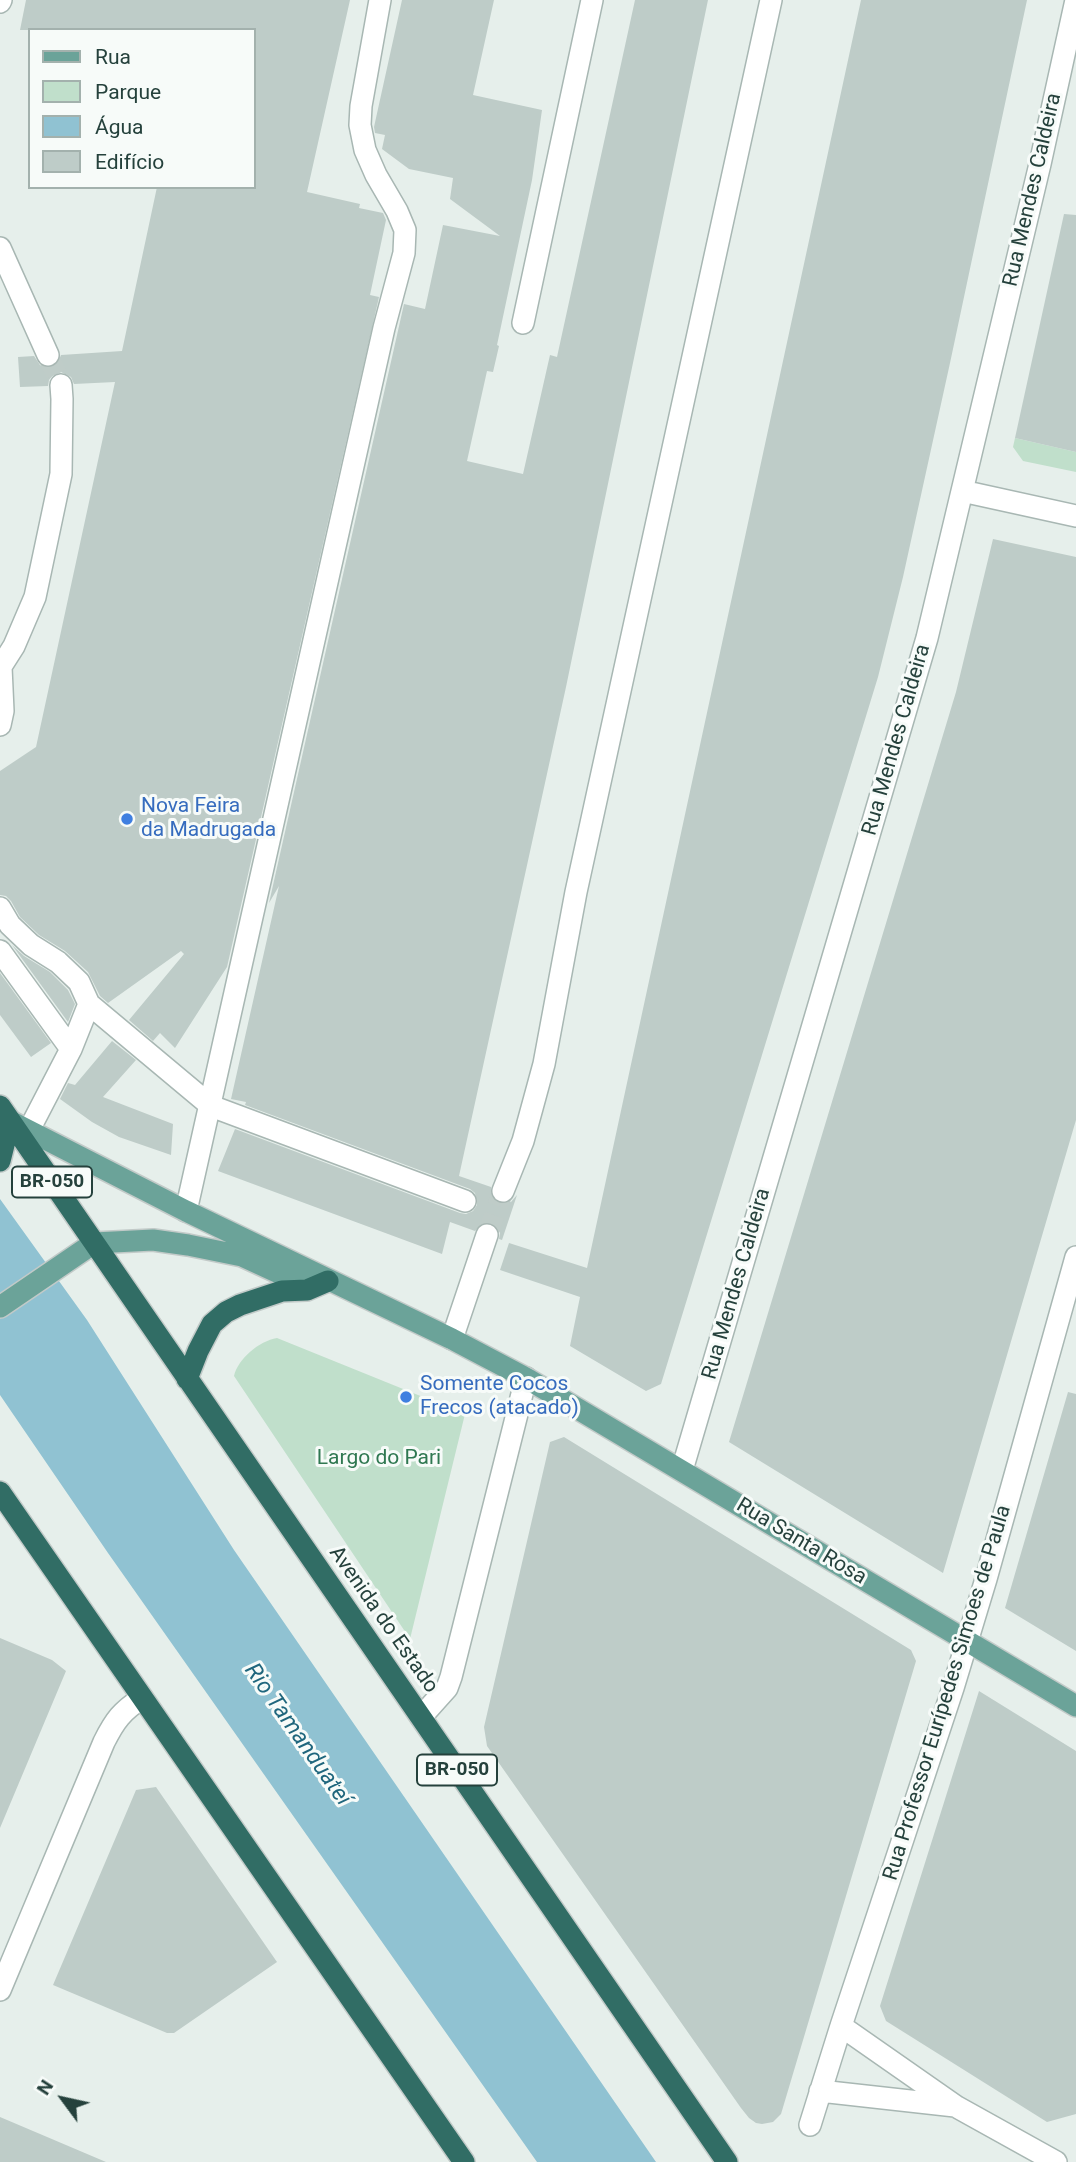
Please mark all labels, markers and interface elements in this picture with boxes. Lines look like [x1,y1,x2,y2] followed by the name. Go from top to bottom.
[28,28,256,189] legend
[95,45,131,69] text: Rua
[95,80,161,104] text: Parque
[998,91,1068,289] street label: Rua Mendes Caldeira
[95,115,144,139] text: Água
[95,150,164,174] text: Edifício
[858,642,936,838] street label: Rua Mendes Caldeira
[141,794,276,844] place label: Nova Feira da Madrugada
[119,811,135,827] marker: Nova Feira da Madrugada
[12,1166,92,1198] road number: BR-050
[698,1186,776,1382] street label: Rua Mendes Caldeira
[420,1372,579,1422] place label: Somente Cocos Frecos (atacado)
[398,1389,414,1405] marker: Somente Cocos Frecos (atacado)
[317,1446,441,1472] park label: Largo do Pari
[731,1493,871,1591] street label: Rua Santa Rosa
[879,1502,1017,1884] street label: Rua Professor Eurípedes Simoes de Paula
[323,1542,443,1698] street label: Avenida do Estado
[238,1659,356,1811] water label: Rio Tamanduateí
[417,1754,497,1786] road number: BR-050
[28,2064,98,2134] north arrow
[32,2075,58,2099] text: N

